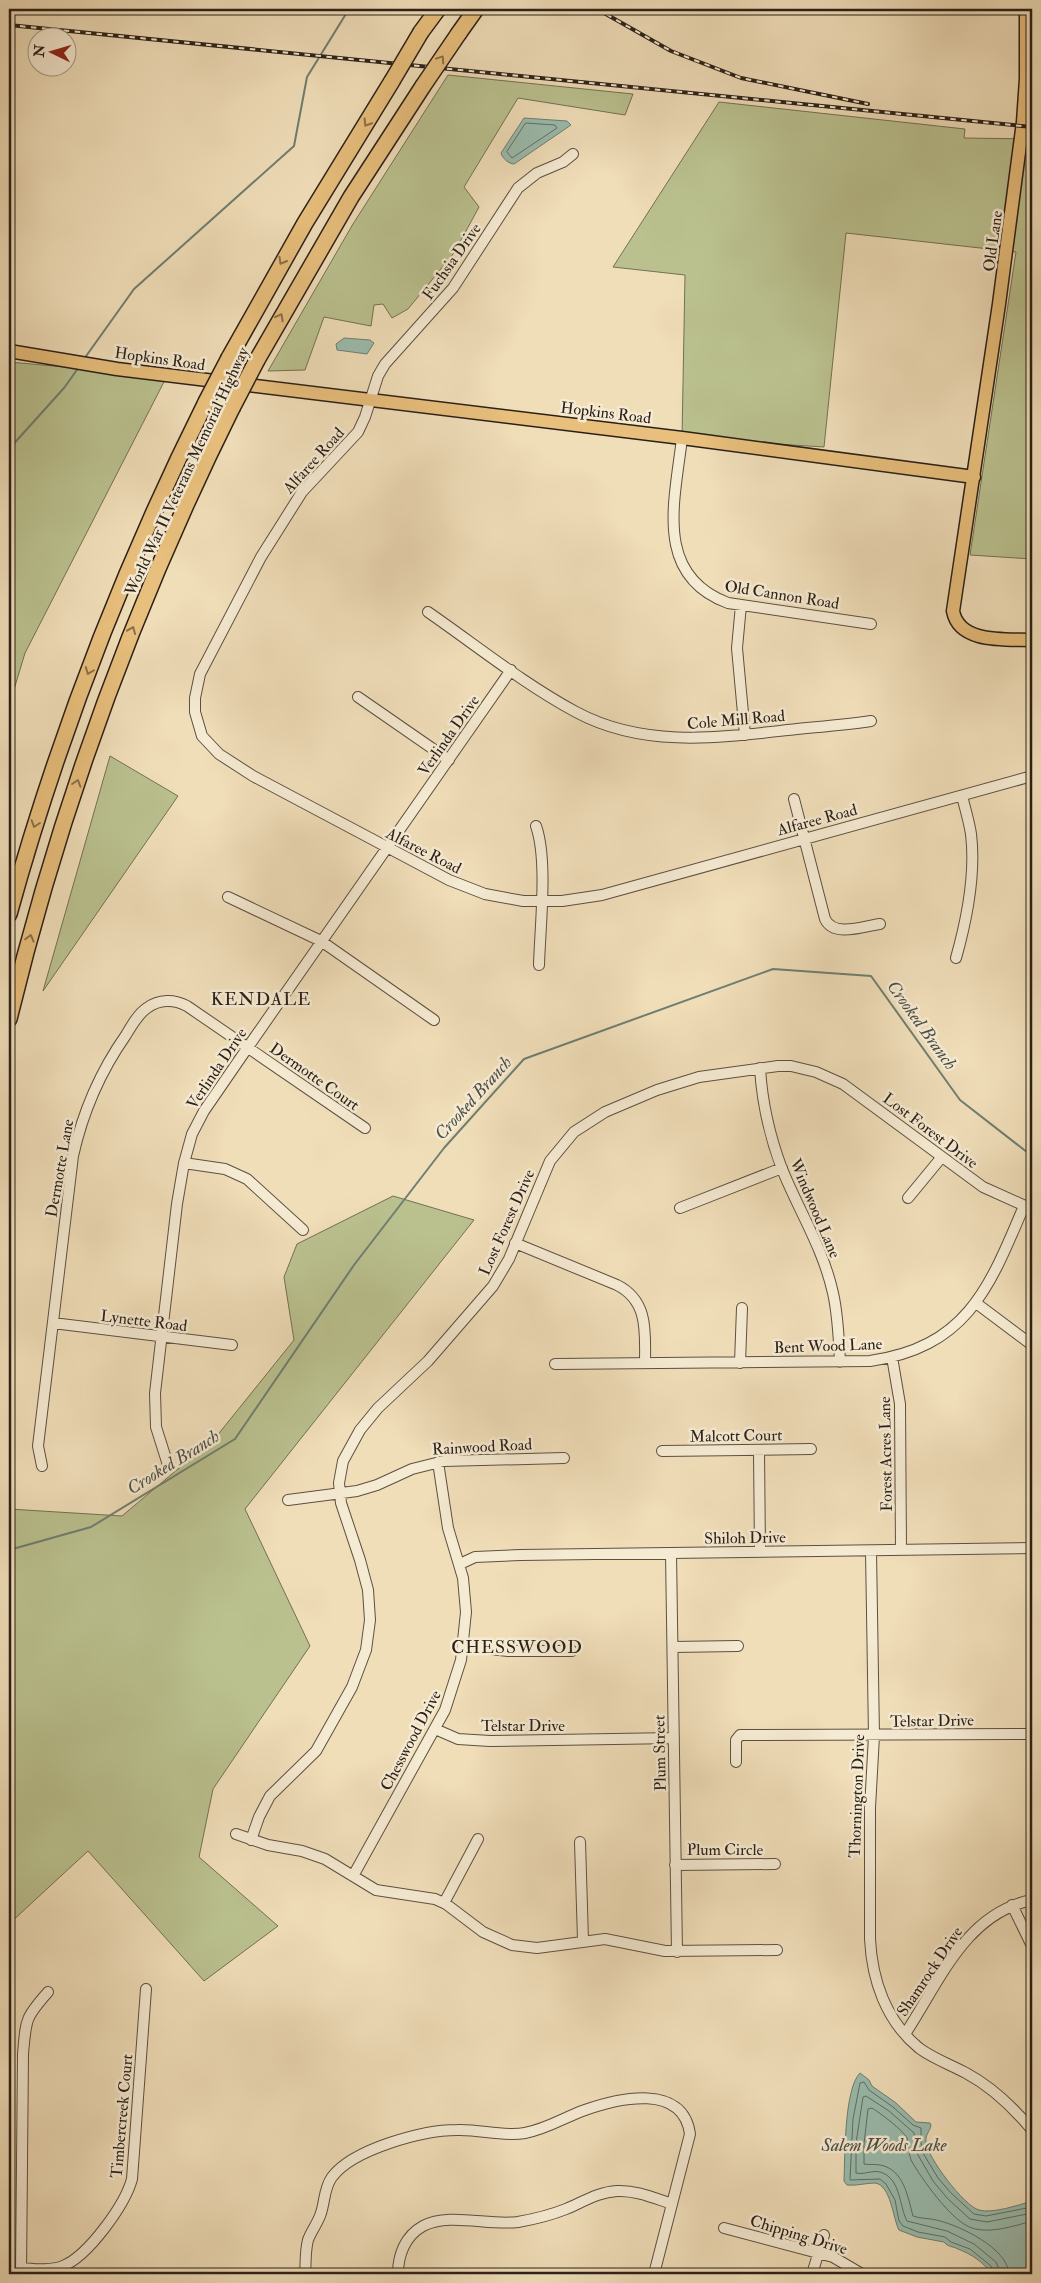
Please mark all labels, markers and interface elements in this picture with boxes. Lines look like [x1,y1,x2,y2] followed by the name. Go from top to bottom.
[28,28,78,78] north arrow
[30,43,49,59] text: N
[435,56,444,65] one-way arrow
[363,117,373,126] one-way arrow
[979,209,1007,273] street label: Old Lane
[418,219,486,304] street label: Fuchsia Drive
[279,256,289,265] one-way arrow
[274,314,284,323] one-way arrow
[113,343,206,376] street label: Hopkins Road
[120,343,254,600] street label: World War II Veterans Memorial Highway
[559,398,652,429] street label: Hopkins Road
[278,423,349,499] street label: Alfaree Road
[723,576,841,614] street label: Old Cannon Road
[126,626,136,635] one-way arrow
[84,666,95,675] one-way arrow
[414,691,484,780] street label: Verlinda Drive
[686,706,786,734] street label: Cole Mill Road
[71,779,81,787] one-way arrow
[774,800,860,841] street label: Alfaree Road
[31,820,41,828] one-way arrow
[382,823,465,878] street label: Alfaree Road
[24,934,35,943] one-way arrow
[881,976,962,1075] water label: Crooked Branch
[211,988,311,1011] district label: KENDALE
[182,1024,251,1113] street label: Verlinda Drive
[266,1039,363,1115] street label: Dermotte Court
[430,1052,517,1145] water label: Crooked Branch
[879,1088,982,1173] street label: Lost Forest Drive
[42,1117,79,1219] street label: Dermotte Lane
[785,1155,845,1261] street label: Windwood Lane
[475,1166,539,1279] street label: Lost Forest Drive
[99,1306,189,1336] street label: Lynette Road
[773,1334,883,1358] street label: Bent Wood Lane
[875,1396,897,1512] street label: Forest Acres Lane
[123,1425,224,1500] water label: Crooked Branch
[690,1425,783,1447] street label: Malcott Court
[431,1434,533,1460] street label: Rainwood Road
[704,1527,786,1549] street label: Shiloh Drive
[451,1636,583,1659] district label: CHESSWOOD
[376,1687,446,1794] street label: Chesswood Drive
[890,1710,974,1732] street label: Telstar Drive
[649,1715,671,1791] street label: Plum Street
[481,1716,565,1736] street label: Telstar Drive
[845,1734,869,1858] street label: Thornington Drive
[687,1840,764,1860] street label: Plum Circle
[892,1923,967,2020] street label: Shamrock Drive
[107,2053,137,2179] street label: Timbercreek Court
[820,2134,948,2157] water label: Salem Woods Lake
[747,2211,850,2260] street label: Chipping Drive

